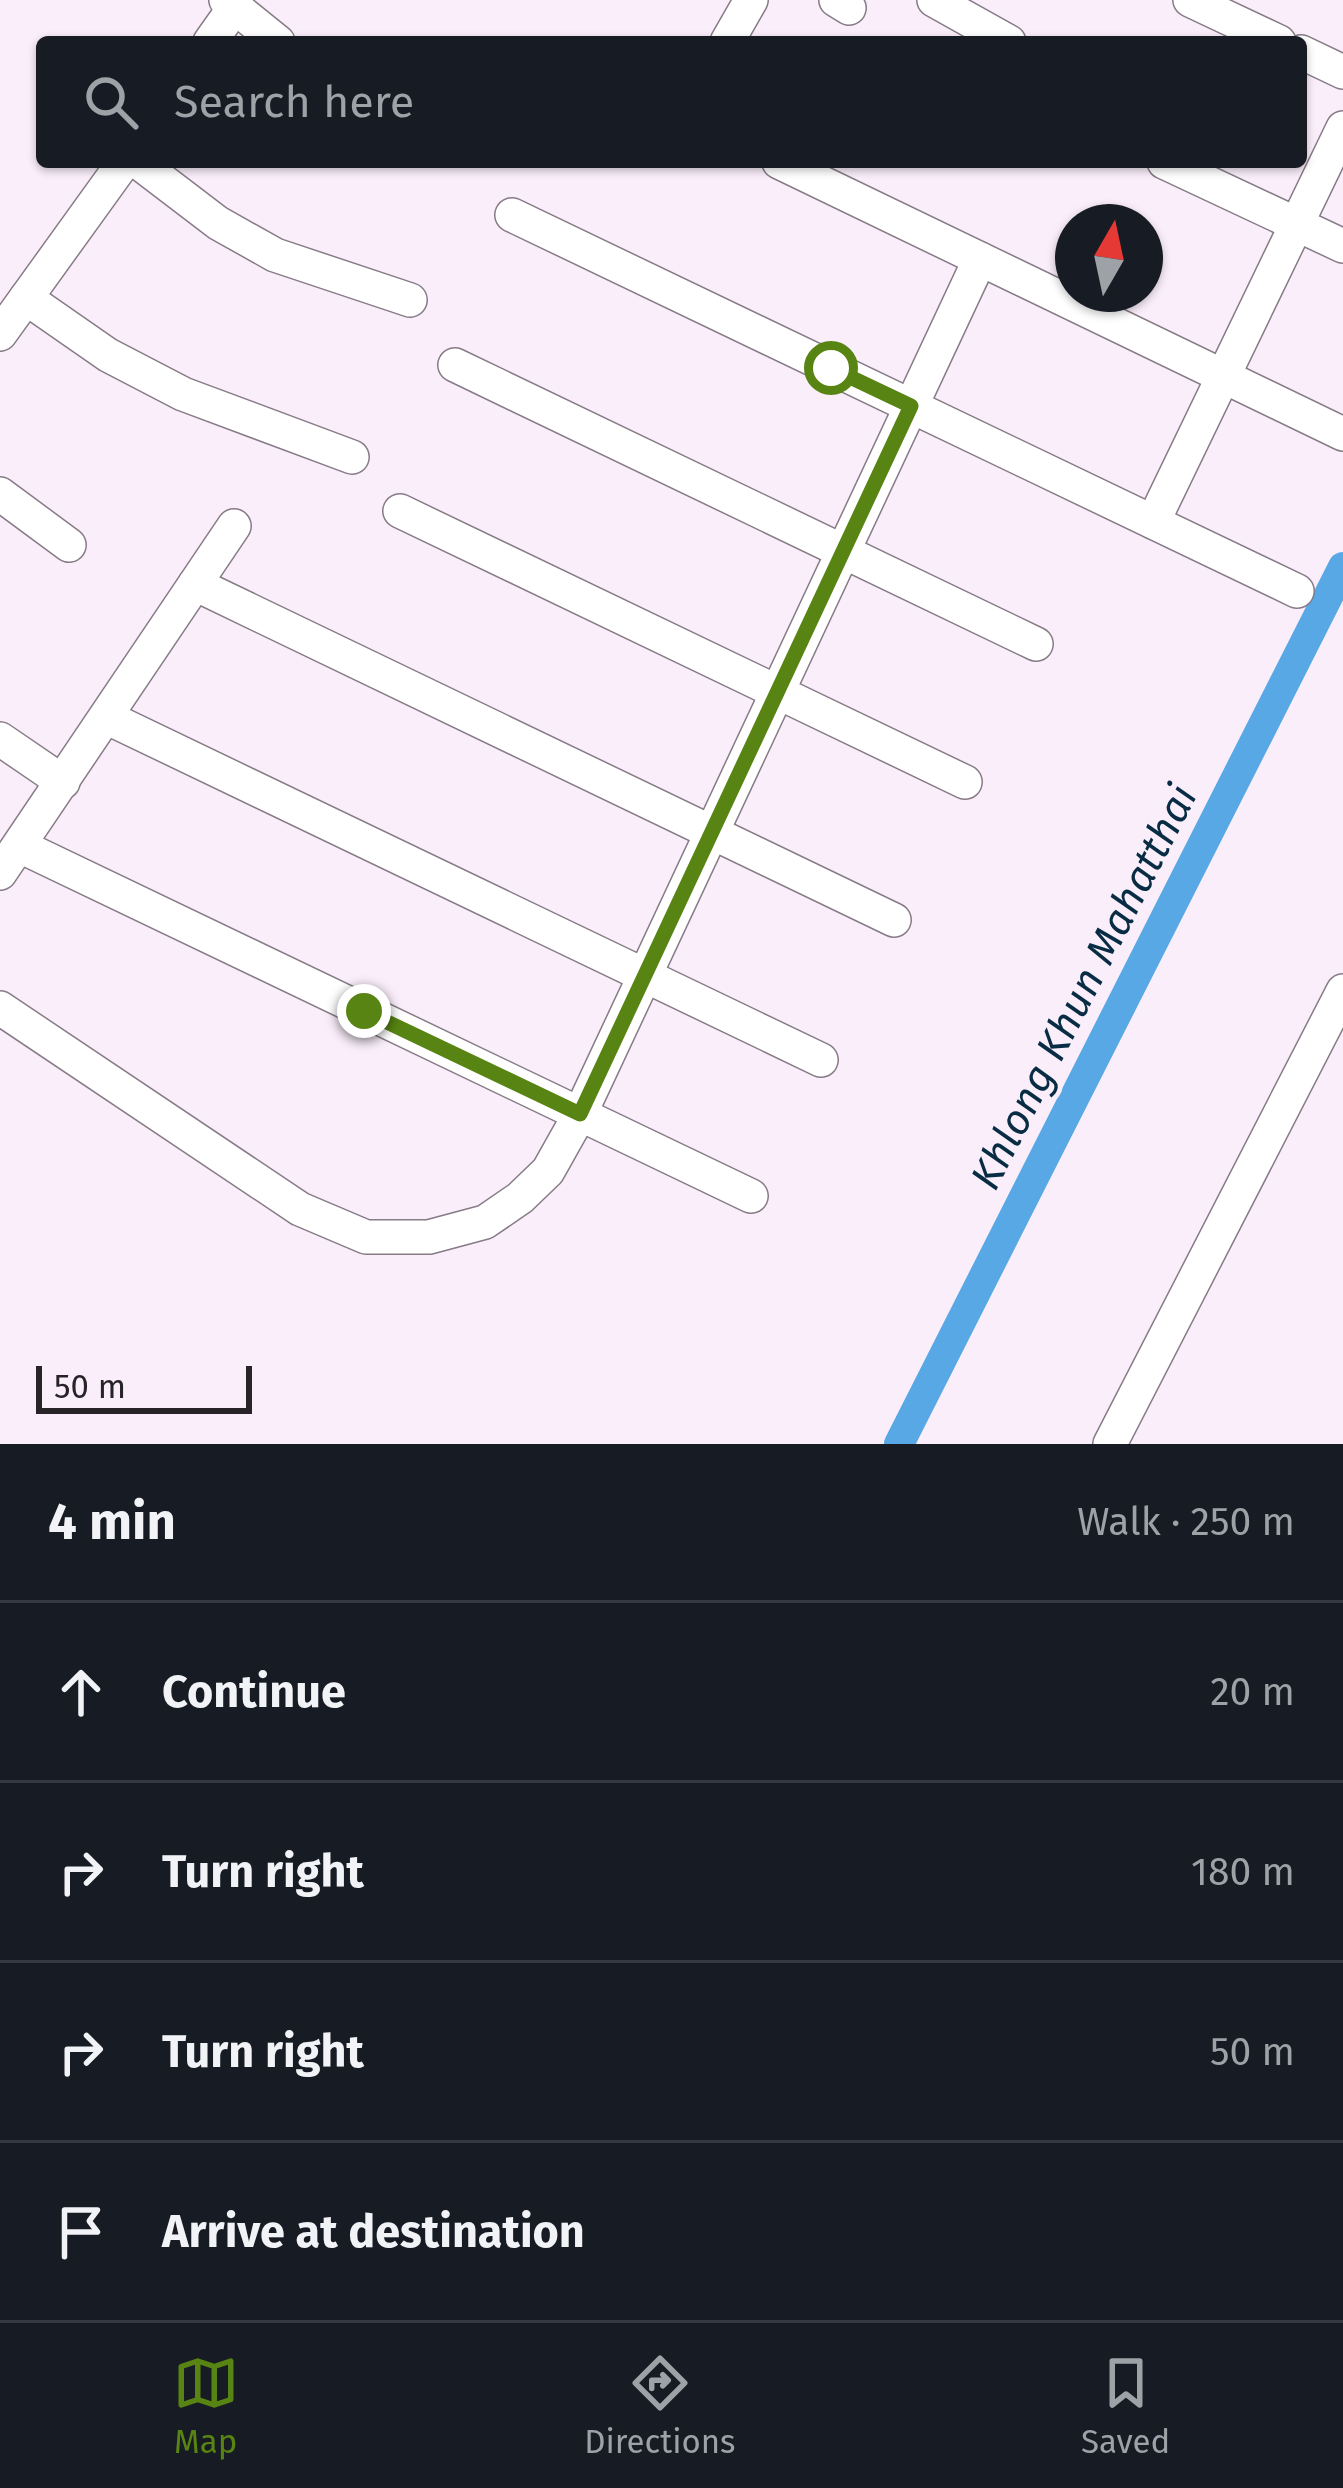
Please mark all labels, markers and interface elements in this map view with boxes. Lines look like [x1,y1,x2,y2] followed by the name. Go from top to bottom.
[36,36,1307,168] search box
[78,69,144,135] icon: search
[174,75,414,129] text: Search here
[1055,204,1163,312] north arrow
[804,341,858,395] route start
[960,776,1208,1198] water label: Khlong Khun Mahatthai
[337,984,391,1038] route end
[36,1360,252,1413] scale bar
[54,1367,126,1407] text: 50 m
[48,1491,176,1553] text: 4 min
[1077,1499,1295,1545] text: Walk · 250 m
[48,1659,114,1725] icon: ahead
[162,1665,346,1719] text: Continue
[1210,1669,1295,1715] text: 20 m
[48,1839,114,1905] icon: right
[162,1845,364,1899] text: Turn right
[1191,1849,1295,1895] text: 180 m
[48,2019,114,2085] icon: right
[162,2025,364,2079] text: Turn right
[1210,2029,1295,2075] text: 50 m
[48,2199,114,2265] icon: arrive
[162,2205,585,2259] text: Arrive at destination
[173,2350,239,2462] tab: Map
[584,2350,736,2462] tab: Directions
[1081,2350,1170,2462] tab: Saved

